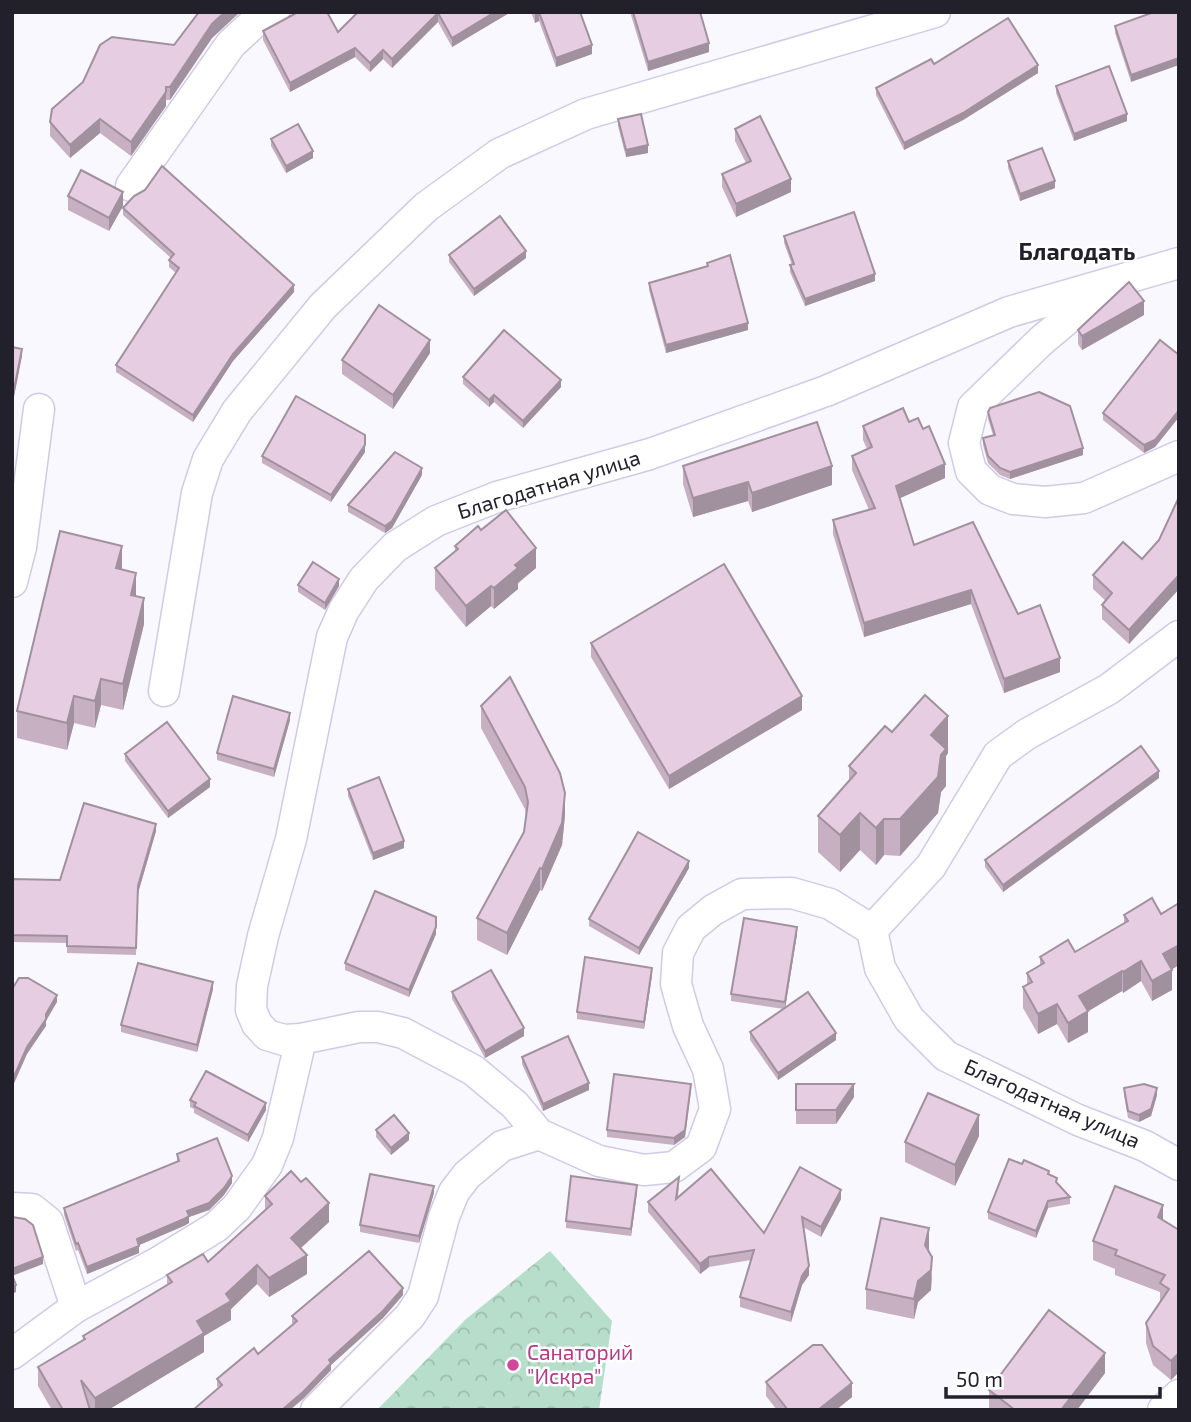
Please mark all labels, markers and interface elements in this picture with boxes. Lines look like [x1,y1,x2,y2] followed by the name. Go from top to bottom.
[1018,237,1136,265] district label: Благодать
[454,444,643,524] street label: Благодатная улица
[960,1053,1144,1154] street label: Благодатная улица
[527,1339,633,1388] place label: Санаторий "Искра"
[946,1356,1160,1400] scale bar
[505,1357,521,1373] marker: Санаторий "Искра"
[956,1366,1003,1391] text: 50 m

